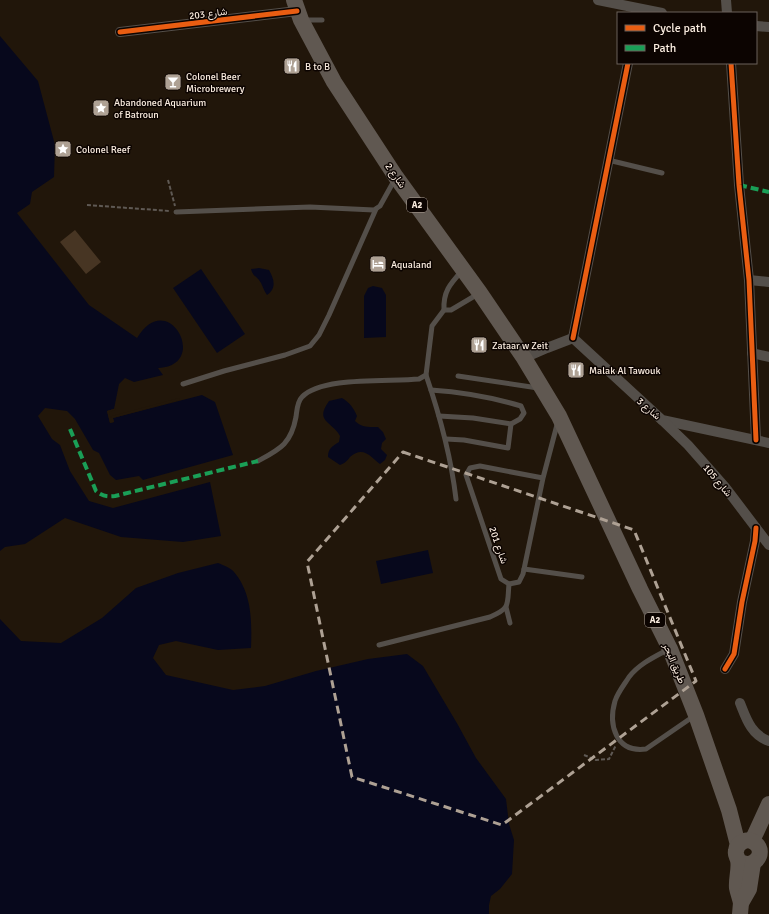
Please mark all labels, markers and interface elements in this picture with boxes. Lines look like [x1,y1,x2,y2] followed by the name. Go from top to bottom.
[188,6,228,22] street label: شارع 203
[617,12,757,64] legend
[653,21,706,36] text: Cycle path
[653,41,676,56] text: Path
[282,56,302,76] restaurant icon: B to B
[305,61,330,73] place label: B to B
[186,71,245,95] place label: Colonel Beer Microbrewery
[163,72,183,92] bar icon: Colonel Beer Microbrewery
[114,97,206,121] place label: Abandoned Aquarium of Batroun
[91,98,111,118] place icon: Abandoned Aquarium of Batroun
[53,139,73,159] place icon: Colonel Reef
[76,144,131,156] place label: Colonel Reef
[382,161,408,190] street label: شارع 2
[407,198,427,212] road number: A2
[368,254,388,274] hotel icon: Aqualand
[391,259,432,271] place label: Aqualand
[469,335,489,355] restaurant icon: Zataar w Zeit
[492,340,548,352] place label: Zataar w Zeit
[566,360,586,380] restaurant icon: Malak Al Tawouk
[589,365,660,377] place label: Malak Al Tawouk
[634,395,663,422] street label: شارع 3
[700,462,734,499] street label: شارع 105
[486,525,510,566] street label: شارع 201
[645,613,665,627] road number: A2
[660,640,688,686] street label: طريق البحر

